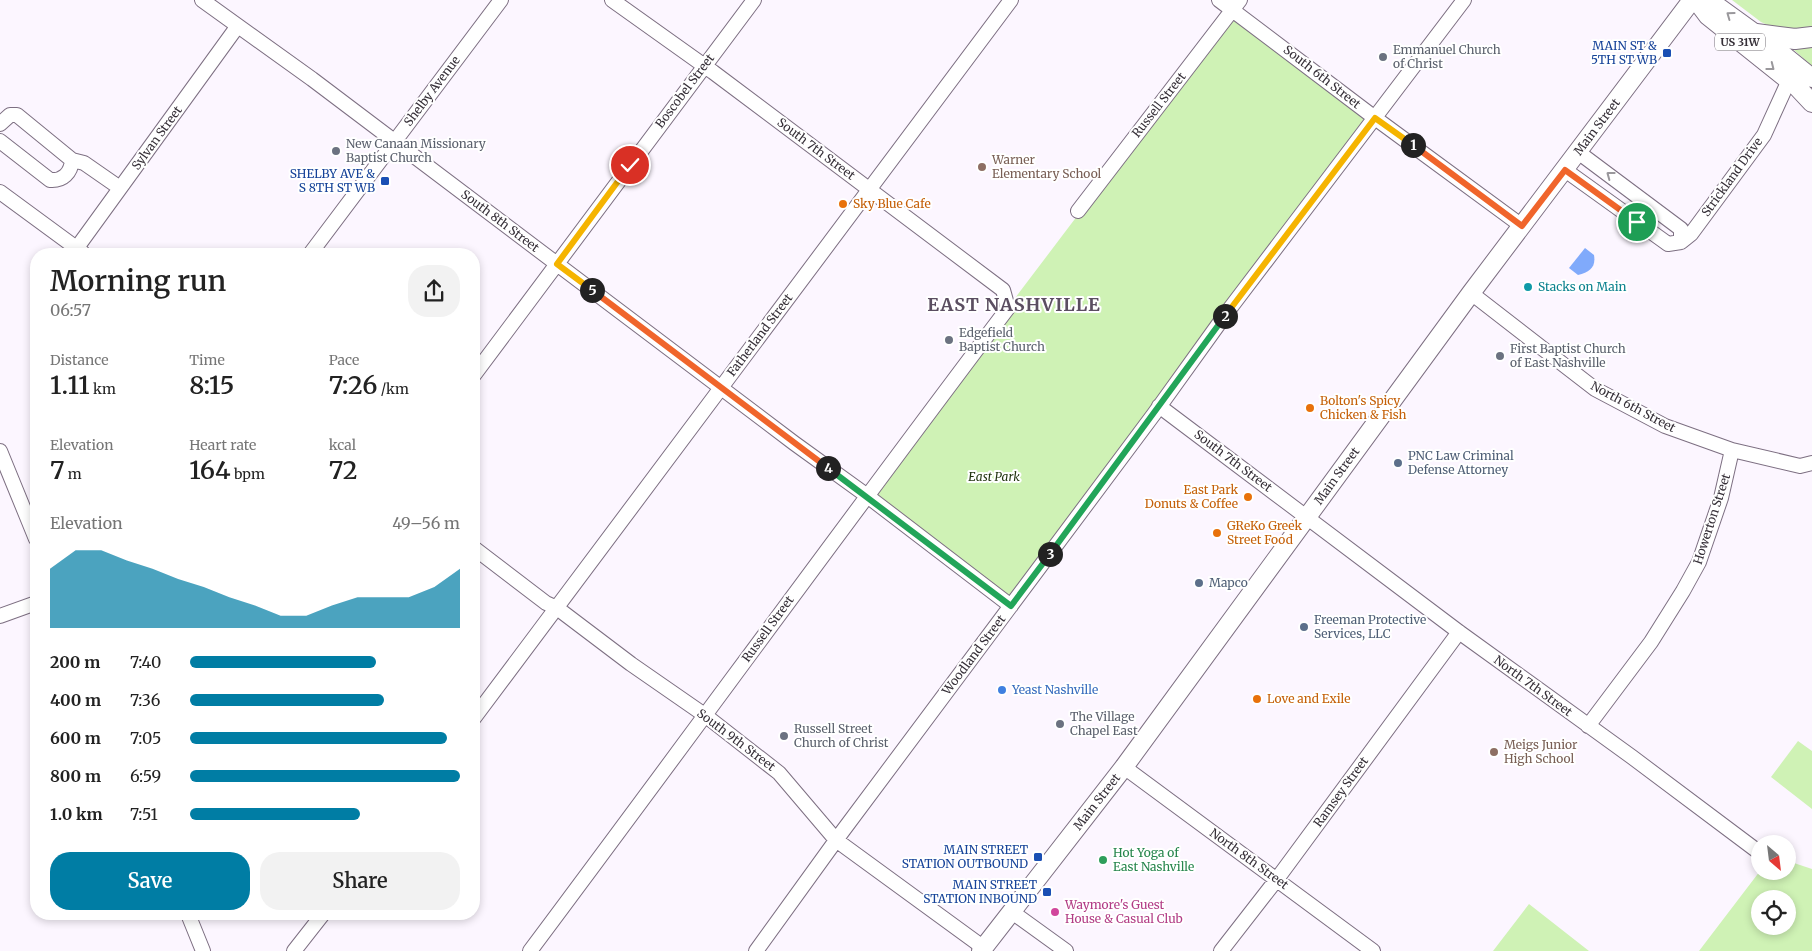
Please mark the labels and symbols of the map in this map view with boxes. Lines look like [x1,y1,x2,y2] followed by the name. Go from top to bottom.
[1726,12,1736,21] one-way arrow
[1715,34,1765,51] road number: US 31W
[1591,38,1657,67] place label: MAIN ST & 5TH ST WB
[1281,42,1364,112] street label: South 6th Street
[1393,42,1501,71] place label: Emmanuel Church of Christ
[1661,47,1673,59] marker: MAIN ST & 5TH ST WB
[652,50,718,131] street label: Boscobel Street
[1377,51,1389,63] marker: Emmanuel Church of Christ
[400,53,463,129] street label: Shelby Avenue
[1766,61,1775,70] one-way arrow
[1129,69,1189,140] street label: Russell Street
[1570,95,1623,158] street label: Main Street
[128,103,185,173] street label: Sylvan Street
[774,114,858,183] street label: South 7th Street
[1400,132,1426,158] pin: 1
[1698,134,1765,219] street label: Strickland Drive
[346,136,486,165] place label: New Canaan Missionary Baptist Church
[609,144,651,186] pin
[330,145,342,157] marker: New Canaan Missionary Baptist Church
[991,152,1102,181] place label: Warner Elementary School
[976,161,988,173] marker: Warner Elementary School
[290,166,375,195] place label: SHELBY AVE & S 8TH ST WB
[1607,173,1616,181] one-way arrow
[379,175,391,187] marker: SHELBY AVE & S 8TH ST WB
[458,186,543,255] street label: South 8th Street
[853,196,931,211] place label: Sky Blue Cafe
[837,198,849,210] marker: Sky Blue Cafe
[1616,201,1658,243] pin
[580,278,604,302] pin: 5
[1538,279,1627,294] place label: Stacks on Main
[1522,281,1534,293] marker: Stacks on Main
[724,290,796,379] street label: Fatherland Street
[927,293,1101,316] district label: EAST NASHVILLE
[1212,304,1238,328] pin: 2
[959,325,1045,354] place label: Edgefield Baptist Church
[943,334,955,346] marker: Edgefield Baptist Church
[1510,341,1626,370] place label: First Baptist Church of East Nashville
[1494,350,1506,362] marker: First Baptist Church of East Nashville
[1588,378,1678,435] street label: North 6th Street
[1320,393,1407,422] place label: Bolton's Spicy Chicken & Fish
[1304,402,1316,414] marker: Bolton's Spicy Chicken & Fish
[1191,426,1275,495] street label: South 7th Street
[1311,444,1363,507] street label: Main Street
[1408,448,1514,477] place label: PNC Law Criminal Defense Attorney
[816,456,840,480] pin: 4
[1392,457,1404,469] marker: PNC Law Criminal Defense Attorney
[968,469,1020,484] park label: East Park
[1690,471,1733,566] street label: Howerton Street
[1145,482,1238,511] place label: East Park Donuts & Coffee
[1242,491,1254,503] marker: East Park Donuts & Coffee
[1227,518,1302,547] place label: GReKo Greek Street Food
[1211,527,1223,539] marker: GReKo Greek Street Food
[1038,542,1062,566] pin: 3
[1209,575,1248,590] place label: Mapco
[1193,577,1205,589] marker: Mapco
[739,592,797,665] street label: Russell Street
[938,612,1009,698] street label: Woodland Street
[1314,612,1426,641] place label: Freeman Protective Services, LLC
[1298,621,1310,633] marker: Freeman Protective Services, LLC
[1491,652,1576,719] street label: North 7th Street
[1011,682,1098,697] place label: Yeast Nashville
[996,684,1008,696] marker: Yeast Nashville
[1267,691,1351,706] place label: Love and Exile
[1251,693,1263,705] marker: Love and Exile
[694,705,779,774] street label: South 9th Street
[1070,709,1138,738] place label: The Village Chapel East
[1054,718,1066,730] marker: The Village Chapel East
[794,721,889,750] place label: Russell Street Church of Christ
[778,730,790,742] marker: Russell Street Church of Christ
[1504,737,1578,766] place label: Meigs Junior High School
[1488,746,1500,758] marker: Meigs Junior High School
[1310,753,1371,830] street label: Ramsey Street
[1070,770,1123,833] street label: Main Street
[1207,825,1292,892] street label: North 8th Street
[1751,835,1796,880] north arrow
[902,842,1029,871] place label: MAIN STREET STATION OUTBOUND
[1113,845,1194,874] place label: Hot Yoga of East Nashville
[1032,851,1044,863] marker: MAIN STREET STATION OUTBOUND
[1097,854,1109,866] marker: Hot Yoga of East Nashville
[923,877,1038,906] place label: MAIN STREET STATION INBOUND
[1041,886,1053,898] marker: MAIN STREET STATION INBOUND
[1064,897,1183,926] place label: Waymore's Guest House & Casual Club
[1049,906,1061,918] marker: Waymore's Guest House & Casual Club

